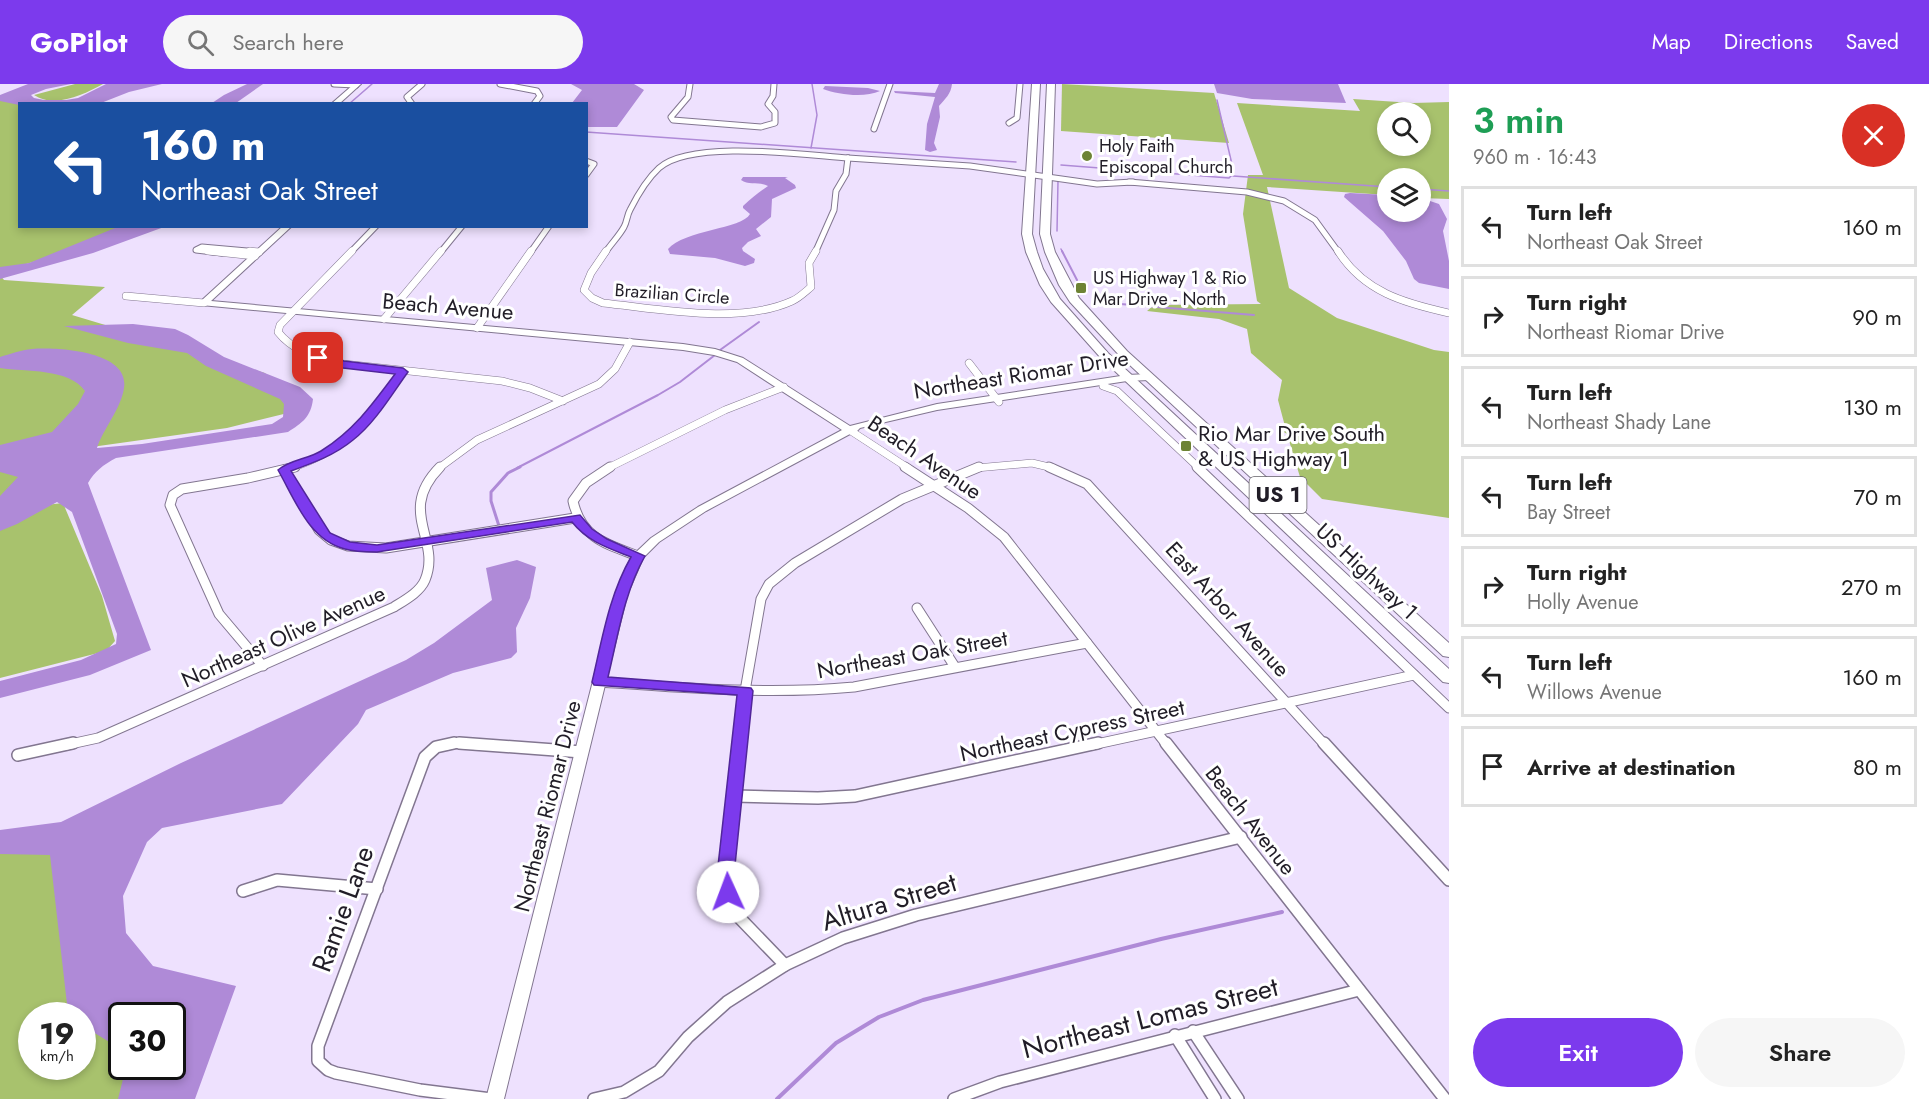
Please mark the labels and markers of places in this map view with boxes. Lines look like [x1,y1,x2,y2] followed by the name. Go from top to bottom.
[1099,133,1233,180] place label: Holy Faith Episcopal Church
[1080,149,1094,163] marker: Holy Faith Episcopal Church
[1093,265,1247,312] place label: US Highway 1 & Rio Mar Drive - North
[1074,281,1088,295] marker: US Highway 1 & Rio Mar Drive - North
[292,332,343,383] pin
[1198,417,1385,474] place label: Rio Mar Drive South & US Highway 1
[1179,439,1193,453] marker: Rio Mar Drive South & US Highway 1

